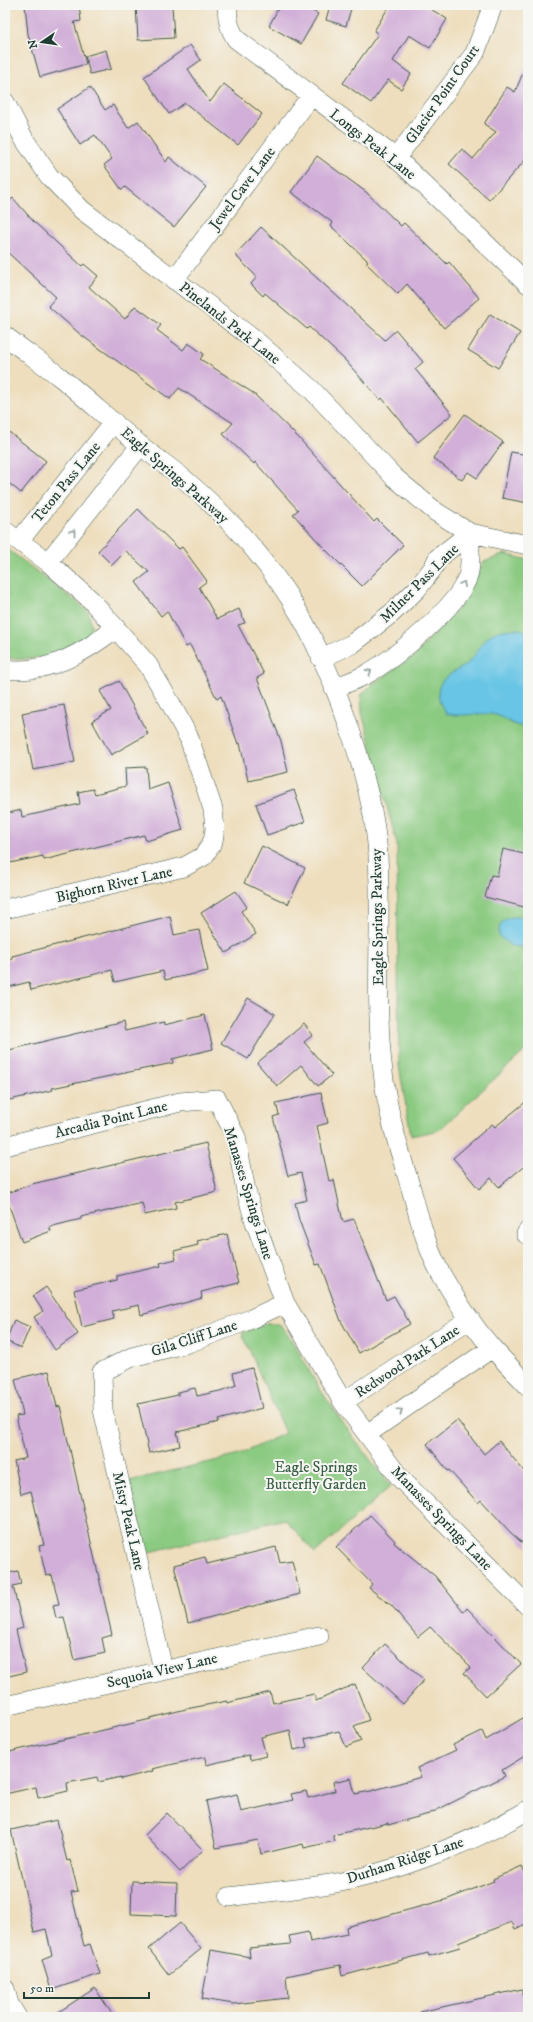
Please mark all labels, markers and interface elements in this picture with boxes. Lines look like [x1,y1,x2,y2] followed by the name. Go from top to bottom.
[22,22,62,62] north arrow
[25,38,41,50] text: N
[401,41,484,148] street label: Glacier Point Court
[326,105,420,184] street label: Longs Peak Lane
[204,143,280,235] street label: Jewel Cave Lane
[175,278,284,369] street label: Pinelands Park Lane
[117,423,233,528] street label: Eagle Springs Parkway
[28,438,105,527] street label: Teton Pass Lane
[68,529,75,536] one-way arrow
[376,540,463,627] street label: Milner Pass Lane
[459,581,466,588] one-way arrow
[365,670,372,677] one-way arrow
[367,847,388,986] street label: Eagle Springs Parkway
[54,862,174,907] street label: Bighorn River Lane
[53,1096,169,1143] street label: Arcadia Point Lane
[219,1124,278,1262] street label: Manasses Springs Lane
[149,1316,240,1361] street label: Gila Cliff Lane
[351,1321,463,1402] street label: Redwood Park Lane
[395,1409,402,1416] one-way arrow
[266,1458,367,1494] park label: Eagle Springs Butterfly Garden
[387,1462,496,1575] street label: Manasses Springs Lane
[108,1470,149,1572] street label: Misty Peak Lane
[105,1649,219,1692] street label: Sequoia View Lane
[344,1833,466,1888] street label: Durham Ridge Lane
[24,1974,149,2000] scale bar
[30,1981,54,1996] text: 50 m

